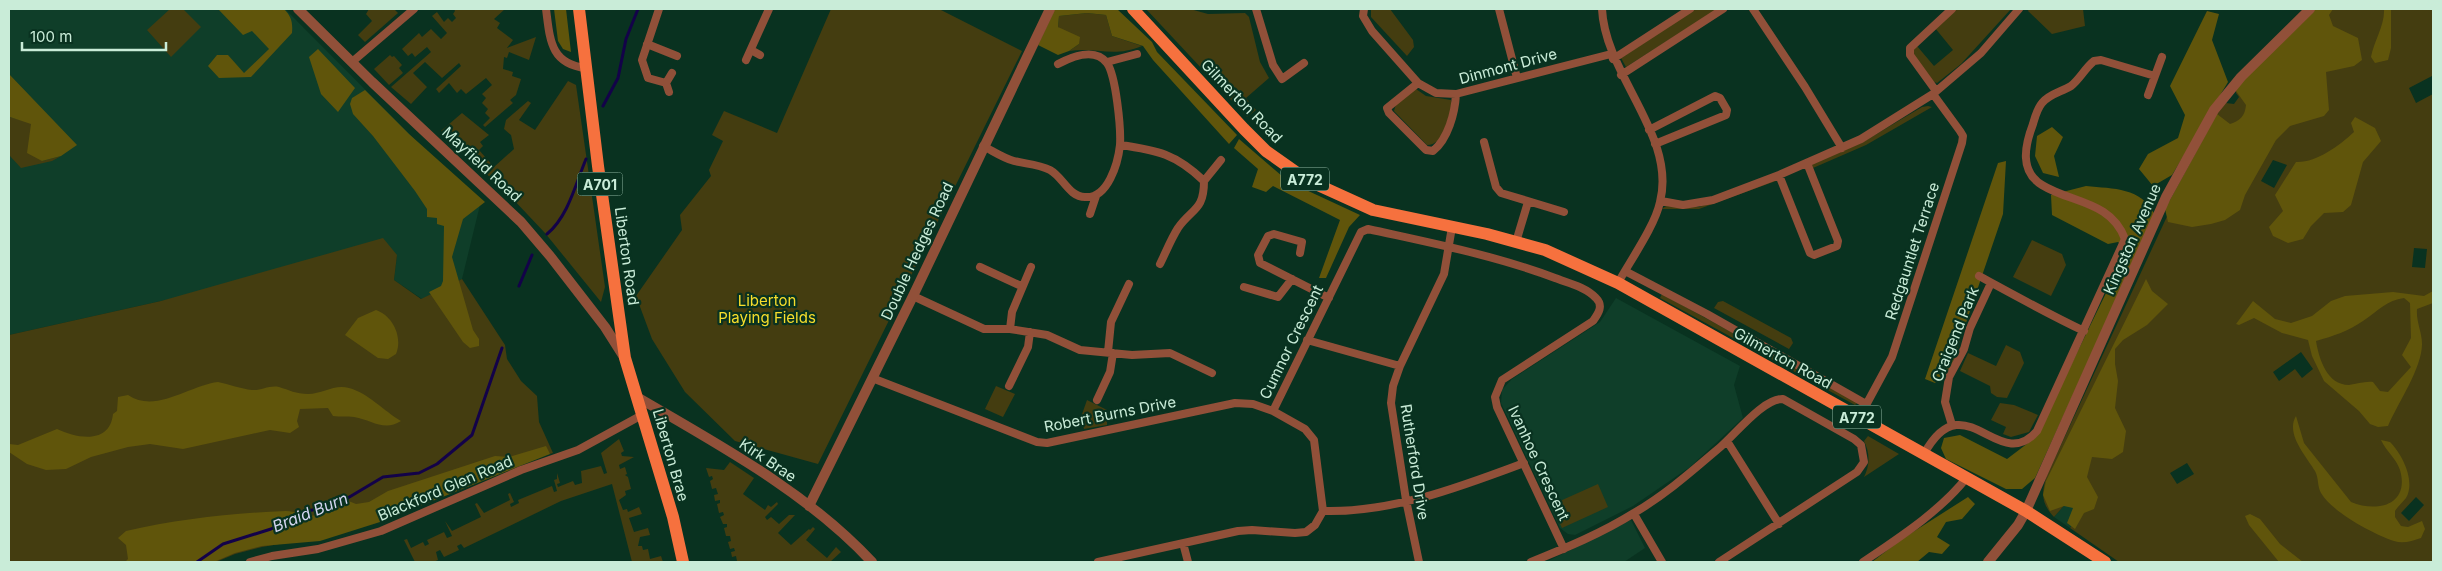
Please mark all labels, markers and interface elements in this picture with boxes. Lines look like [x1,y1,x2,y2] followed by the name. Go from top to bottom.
[22,20,166,52] scale bar
[30,27,72,46] text: 100 m
[1457,44,1559,88] street label: Dinmont Drive
[1197,55,1287,147] street label: Gilmerton Road
[438,122,526,206] street label: Mayfield Road
[1281,168,1329,190] road number: A772
[578,172,622,195] road number: A701
[877,179,957,323] street label: Double Hedges Road
[1881,180,1943,322] street label: Redgauntlet Terrace
[2099,181,2165,297] street label: Kingston Avenue
[611,206,643,306] street label: Liberton Road
[1255,282,1327,402] street label: Cumnor Crescent
[1927,283,1983,384] street label: Craigend Park
[718,291,816,327] park label: Liberton Playing Fields
[1731,323,1835,393] street label: Gilmerton Road
[1042,392,1178,436] street label: Robert Burns Drive
[1504,402,1574,524] street label: Ivanhoe Crescent
[1396,403,1434,521] street label: Rutherford Drive
[1833,406,1881,428] road number: A772
[649,407,693,503] street label: Liberton Brae
[736,434,800,486] street label: Kirk Brae
[375,451,515,525] street label: Blackford Glen Road
[269,488,351,536] water label: Braid Burn

